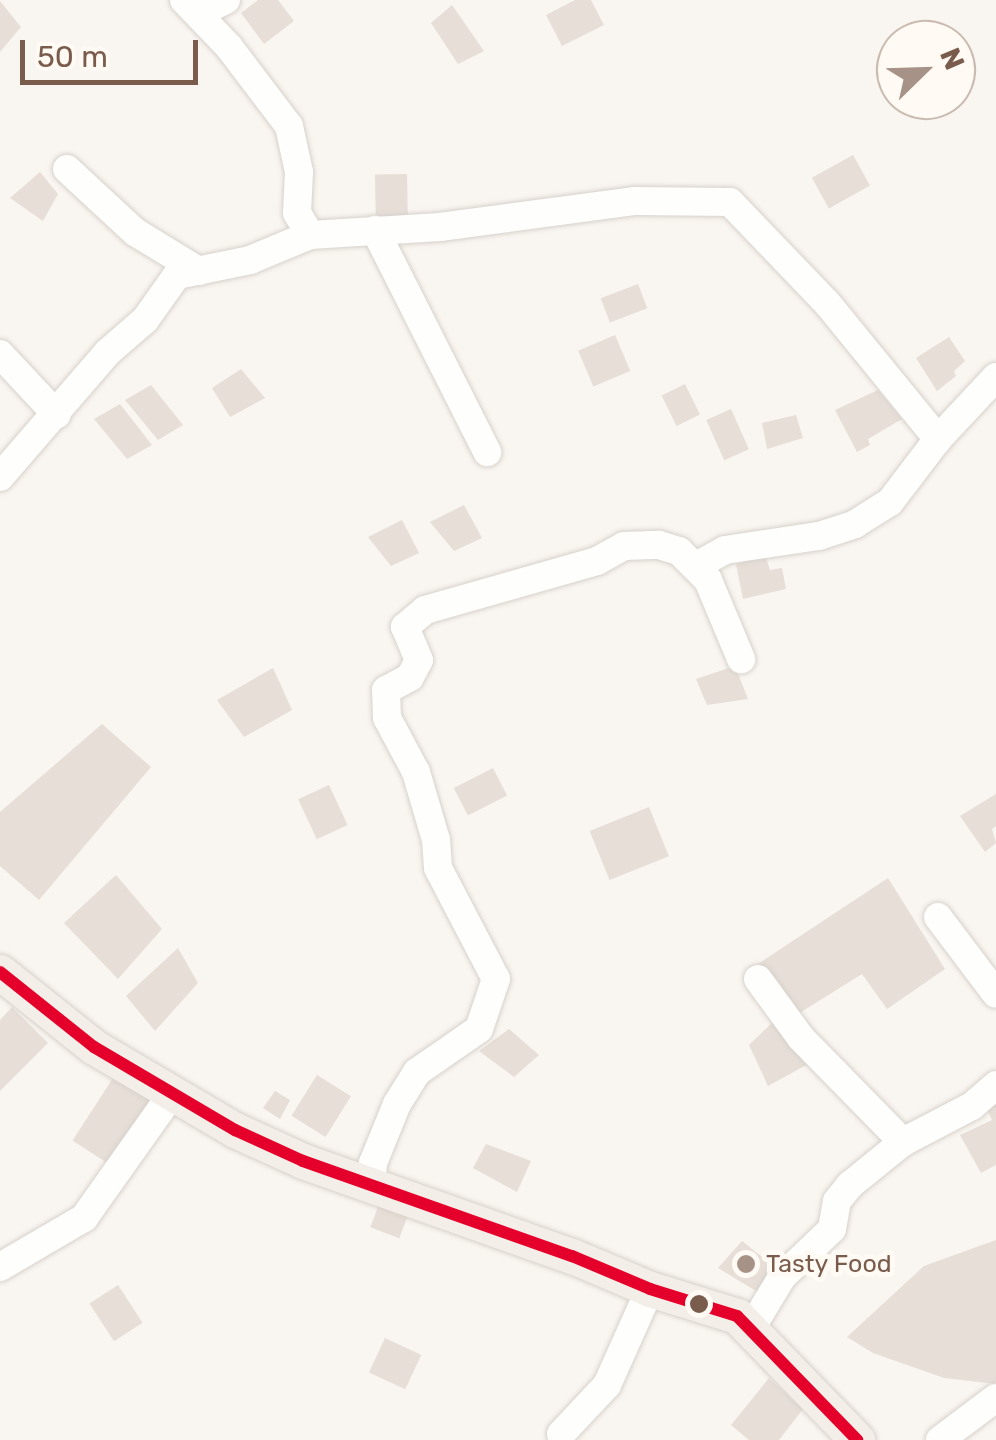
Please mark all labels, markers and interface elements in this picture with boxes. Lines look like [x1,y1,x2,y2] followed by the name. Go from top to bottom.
[25,20,202,82] scale bar
[876,20,976,120] north arrow
[37,39,108,75] text: 50 m
[933,43,971,75] text: N
[766,1249,892,1279] place label: Tasty Food
[735,1253,757,1275] marker: Tasty Food
[689,1294,709,1314] unlabelled marker

